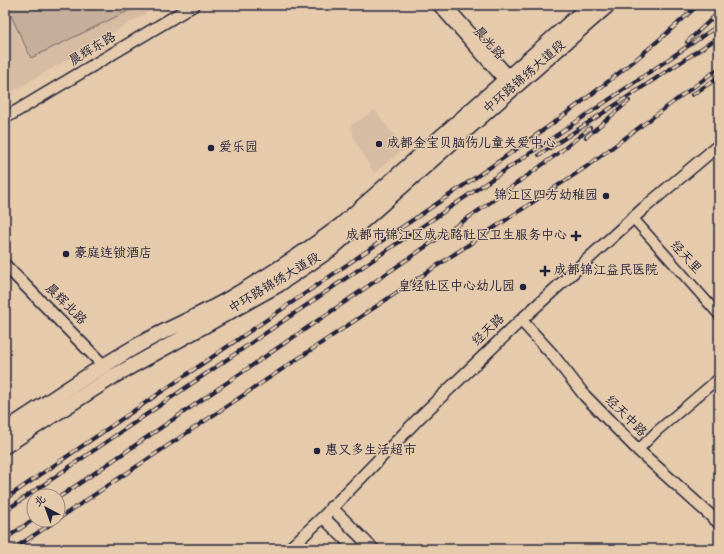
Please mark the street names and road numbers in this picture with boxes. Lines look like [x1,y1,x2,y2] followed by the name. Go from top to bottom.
[470,24,507,64] street label: 晨光路
[66,29,119,70] street label: 晨辉东路
[480,37,569,118] street label: 中环路锦绣大道段
[666,238,704,278] street label: 经天里
[226,250,323,317] street label: 中环路锦绣大道段
[41,281,89,329] street label: 晨辉北路
[469,311,508,350] street label: 经天路
[601,393,649,441] street label: 经天中路

